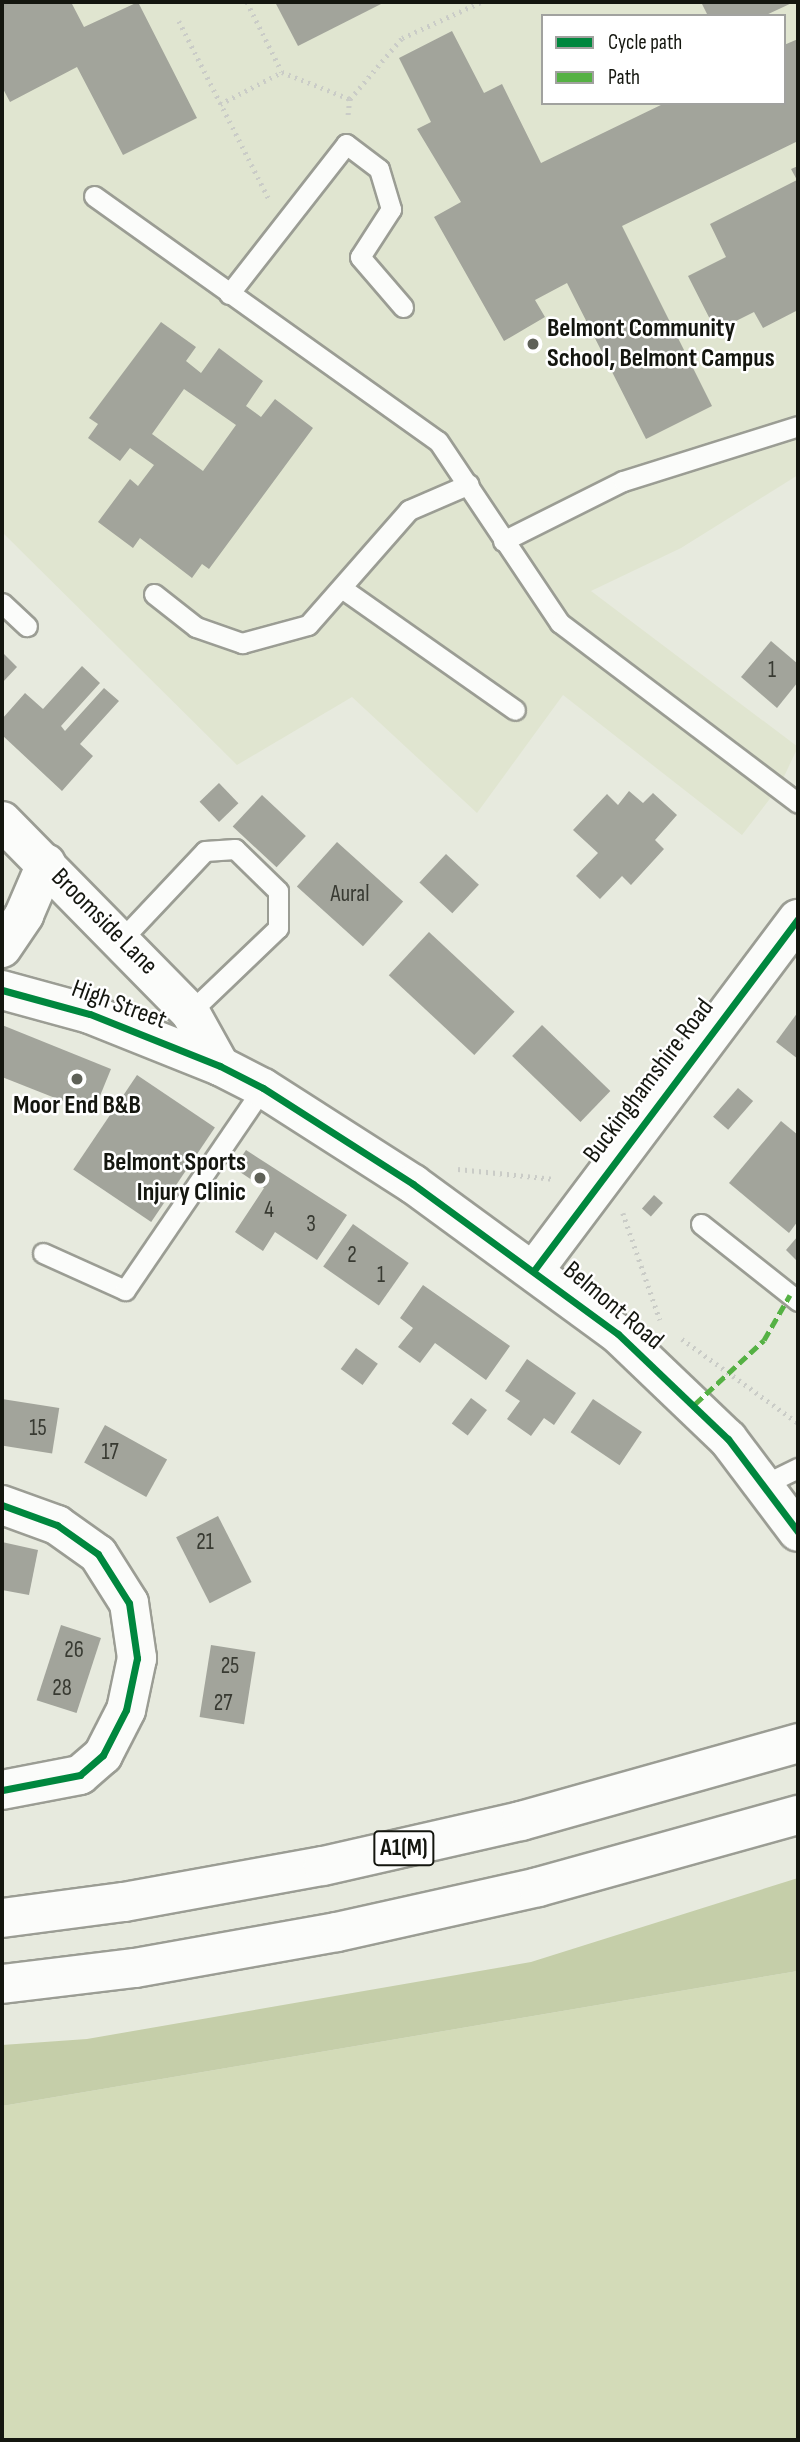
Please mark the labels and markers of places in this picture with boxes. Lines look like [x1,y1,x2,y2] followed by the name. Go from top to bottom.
[547,313,775,374] place label: Belmont Community School, Belmont Campus
[525,336,541,352] marker: Belmont Community School, Belmont Campus
[69,1071,85,1087] marker: Moor End B&B
[13,1090,141,1122] place label: Moor End B&B
[103,1147,246,1208] place label: Belmont Sports Injury Clinic
[252,1170,268,1186] marker: Belmont Sports Injury Clinic

